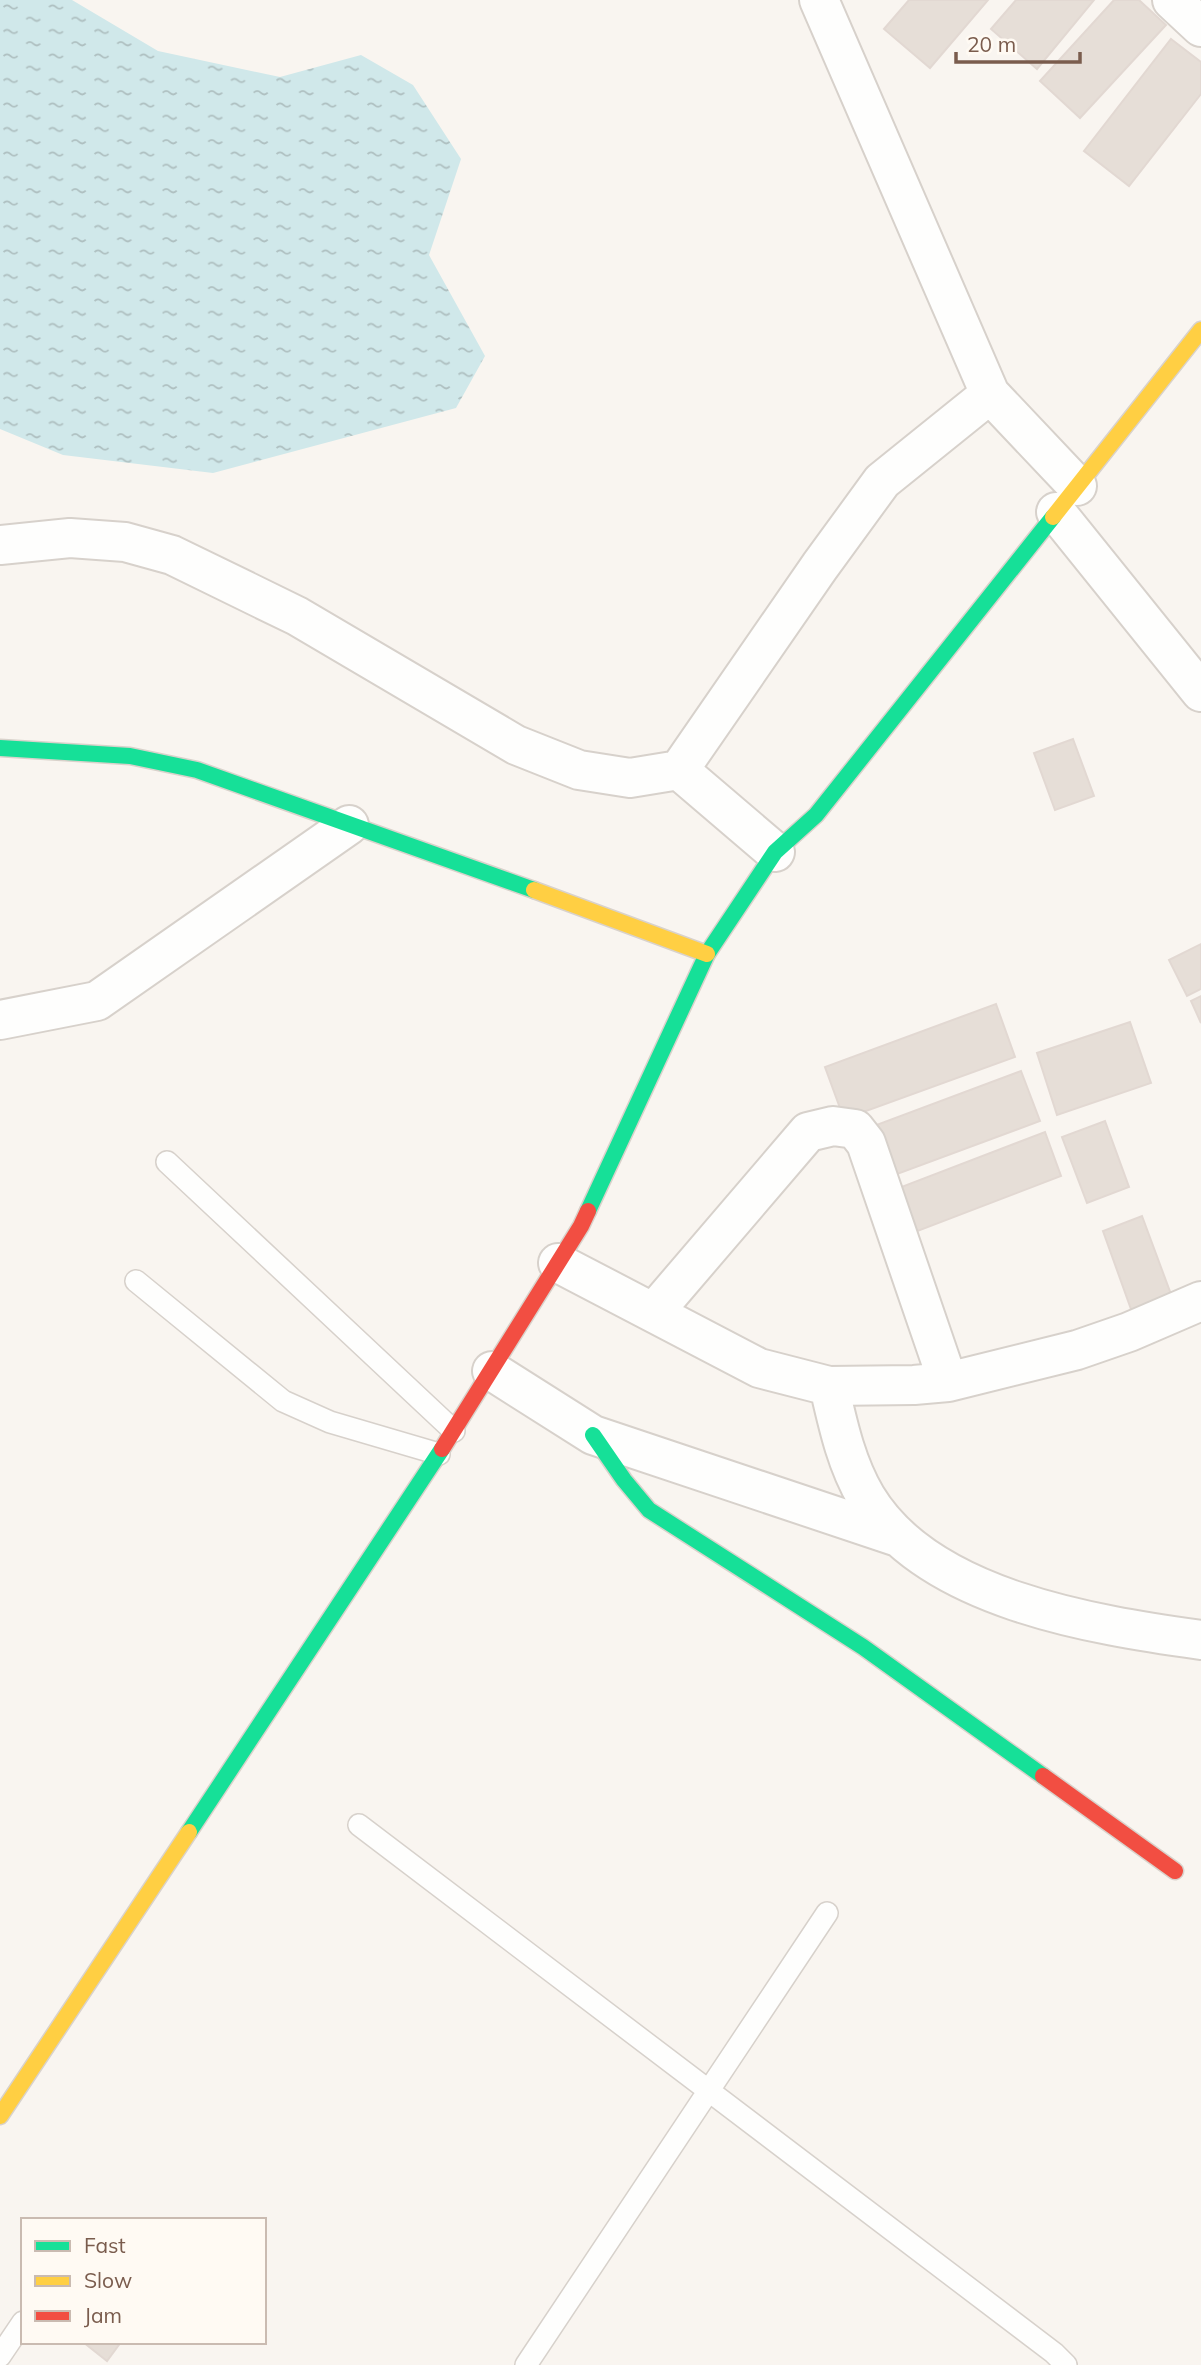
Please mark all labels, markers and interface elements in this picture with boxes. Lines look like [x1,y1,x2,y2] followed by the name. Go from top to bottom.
[956,21,1080,65] scale bar
[967,31,1016,57] text: 20 m
[21,2218,266,2344] legend
[84,2232,126,2258] text: Fast
[84,2267,132,2293] text: Slow
[84,2302,122,2328] text: Jam

